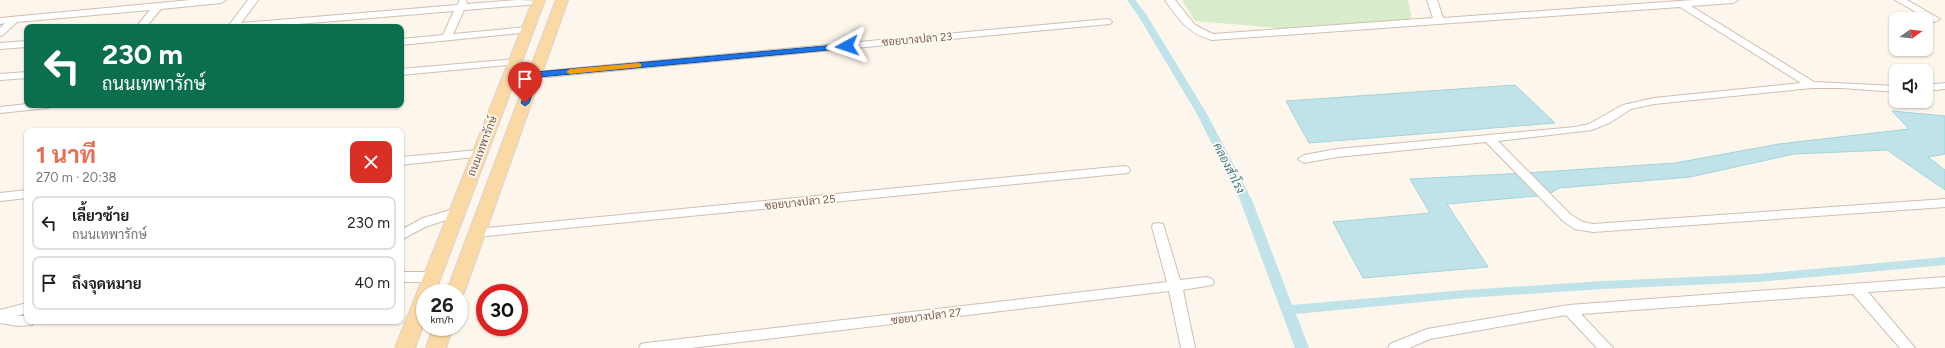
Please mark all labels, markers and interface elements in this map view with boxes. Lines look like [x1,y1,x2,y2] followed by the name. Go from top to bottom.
[1889,12,1933,56] north arrow
[1889,12,1933,108] map controls
[826,25,868,67] position arrow
[881,30,953,49] street label: ซอยบางปลา 23
[102,37,183,71] text: 230 m
[36,40,88,92] icon: left
[508,62,542,103] pin
[1889,64,1933,108] button: sound
[514,68,536,90] icon: arrive
[102,73,206,95] text: ถนนเทพารักษ์
[463,113,500,178] street label: ถนนเทพารักษ์
[36,140,96,169] text: 1 นาที
[1210,140,1249,196] water label: คลองสำโรง
[350,141,392,183] button: close
[36,170,117,185] text: 270 m · 20:38
[764,192,836,213] street label: ซอยบางปลา 25
[72,207,129,225] text: เลี้ยวซ้าย
[38,212,60,234] icon: left
[347,214,390,232] text: 230 m
[72,227,147,242] text: ถนนเทพารักษ์
[38,272,60,294] icon: arrive
[355,274,390,292] text: 40 m
[72,275,142,293] text: ถึงจุดหมาย
[476,284,528,336] speed limit sign: 30
[430,293,454,317] text: 26
[890,306,962,327] street label: ซอยบางปลา 27
[431,313,453,326] text: km/h

